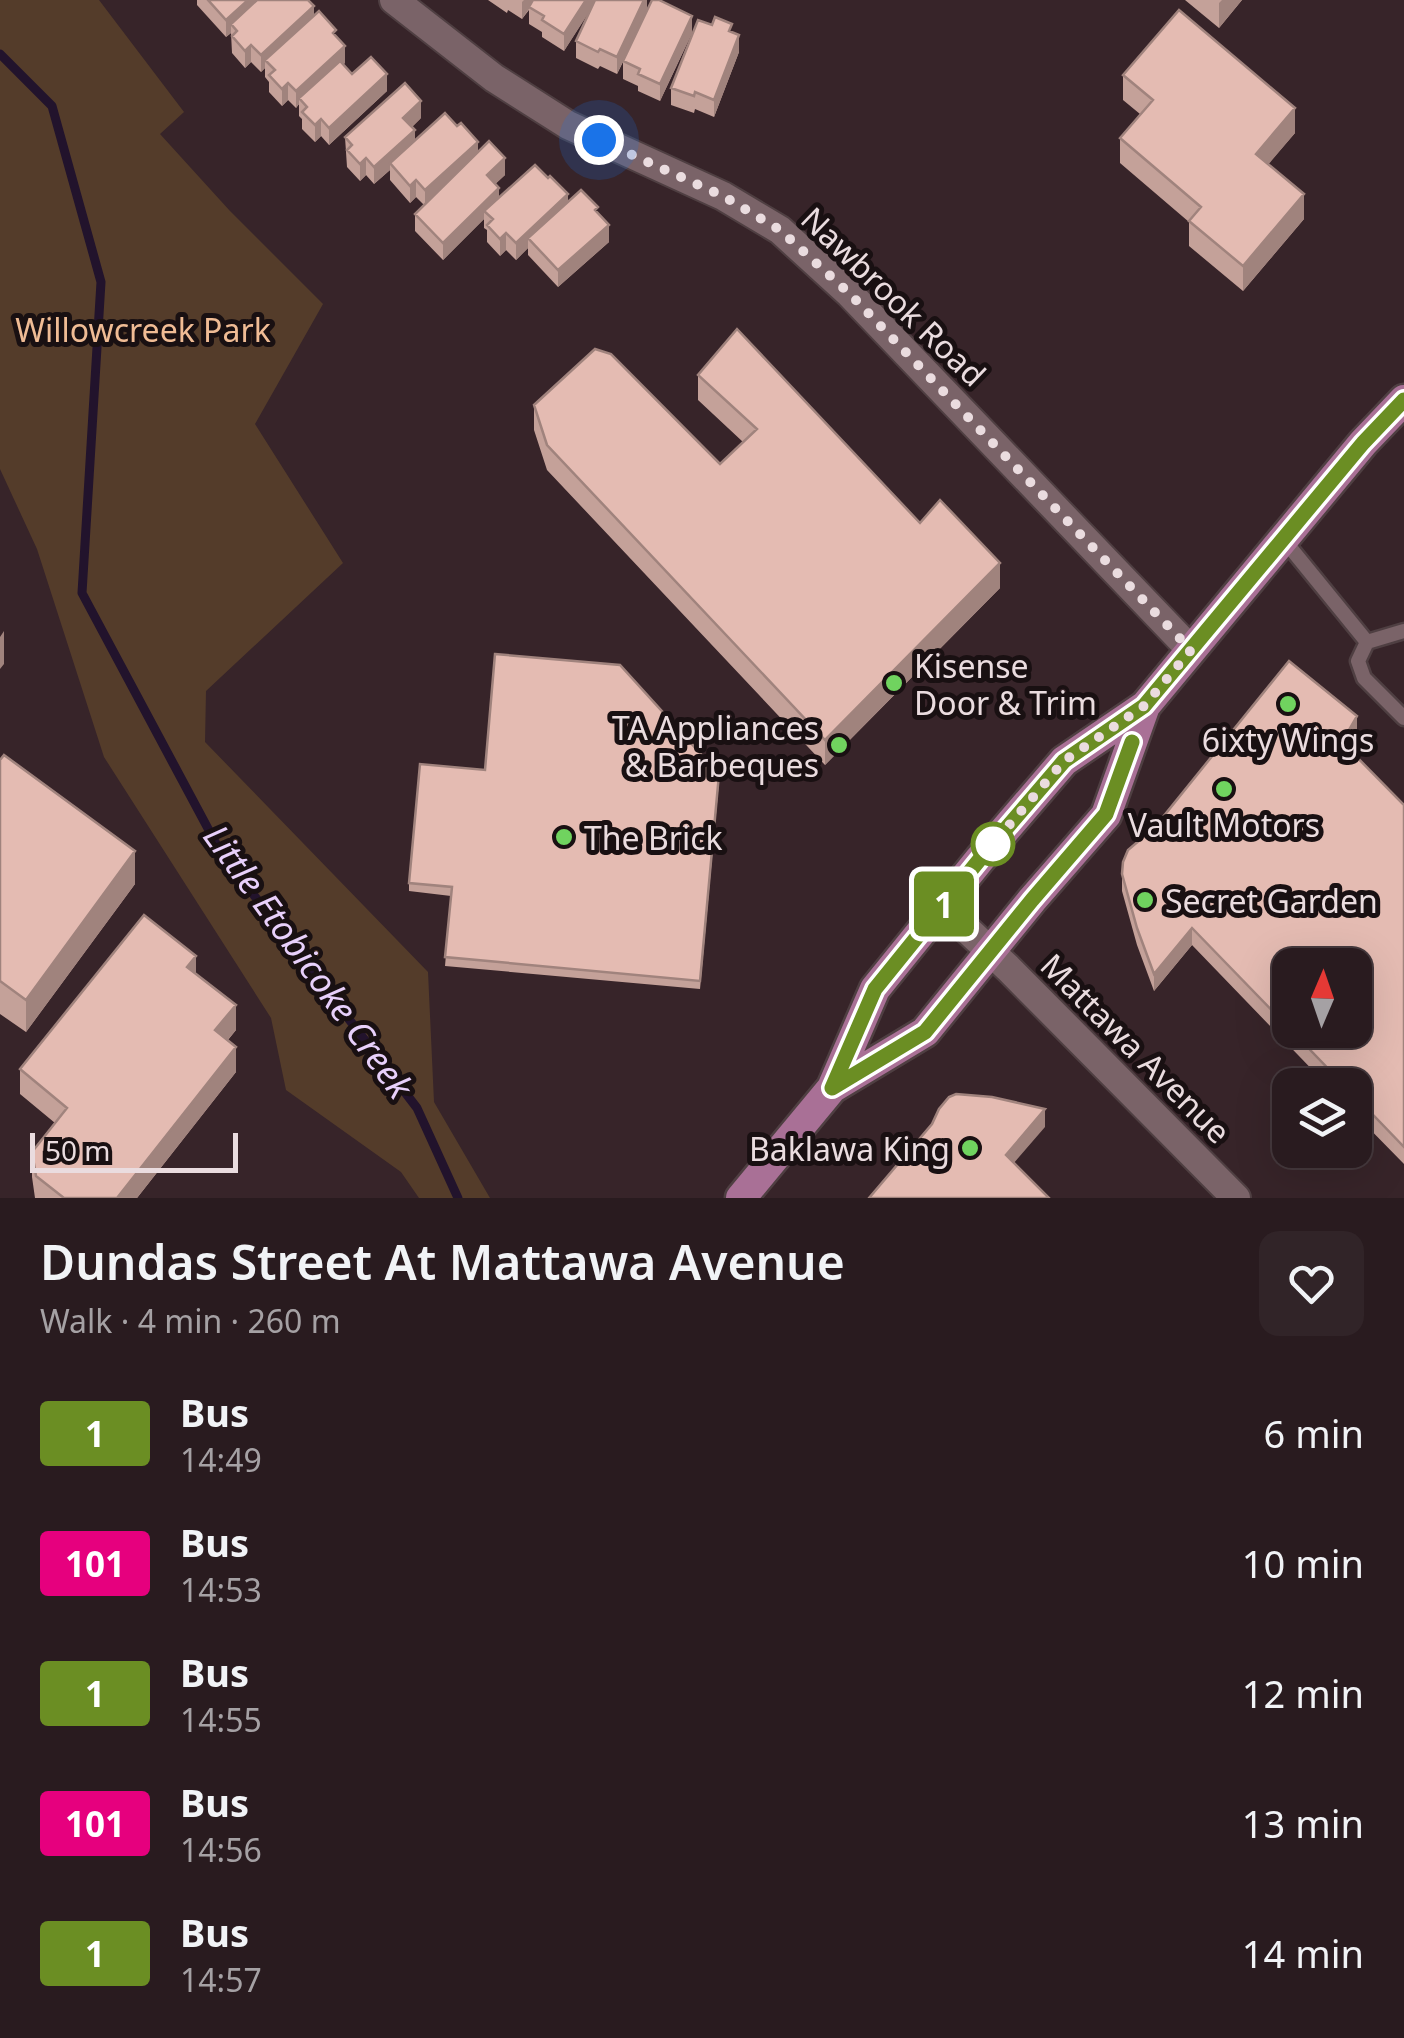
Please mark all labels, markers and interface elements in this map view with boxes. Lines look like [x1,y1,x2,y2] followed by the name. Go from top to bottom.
[574,115,624,165] your location
[792,197,996,395] street label: Nawbrook Road
[15,308,271,351] park label: Willowcreek Park
[914,644,1097,724] place label: Kisense Door & Trim
[883,672,905,694] marker: Kisense Door & Trim
[1277,693,1299,715] marker: 6ixty Wings
[612,706,819,786] place label: TA Appliances & Barbeques
[1202,718,1374,761] place label: 6ixty Wings
[828,734,850,756] marker: TA Appliances & Barbeques
[1213,778,1235,800] marker: Vault Motors
[1128,803,1320,846] place label: Vault Motors
[194,815,425,1109] water label: Little Etobicoke Creek
[584,816,723,859] place label: The Brick
[972,823,1014,865] unlabelled marker
[553,826,575,848] marker: The Brick
[912,872,976,936] line badge: 1
[1165,879,1378,922] place label: Secret Garden
[934,881,954,928] text: 1
[1134,889,1156,911] marker: Secret Garden
[1032,944,1240,1152] street label: Mattawa Avenue
[1272,948,1372,1048] north arrow
[1272,948,1372,1168] map controls
[1272,1068,1372,1168] button: layers
[749,1127,950,1170] place label: Baklawa King
[30,1128,238,1172] scale bar
[45,1131,111,1169] text: 50 m
[959,1137,981,1159] marker: Baklawa King
[40,1229,845,1294] text: Dundas Street At Mattawa Avenue
[1259,1231,1364,1336] button: heart
[40,1299,341,1342] text: Walk · 4 min · 260 m
[180,1386,249,1438] text: Bus
[1264,1407,1364,1459] text: 6 min
[85,1410,105,1457] text: 1
[180,1438,262,1481] text: 14:49
[180,1516,249,1568] text: Bus
[1242,1537,1364,1589] text: 10 min
[65,1540,125,1587] text: 101
[180,1568,262,1611] text: 14:53
[180,1646,249,1698] text: Bus
[1242,1667,1364,1719] text: 12 min
[85,1670,105,1717] text: 1
[180,1698,262,1741] text: 14:55
[180,1776,249,1828] text: Bus
[1242,1797,1364,1849] text: 13 min
[65,1800,125,1847] text: 101
[180,1828,262,1871] text: 14:56
[180,1906,249,1958] text: Bus
[1242,1927,1364,1979] text: 14 min
[85,1930,105,1977] text: 1
[180,1958,262,2001] text: 14:57

